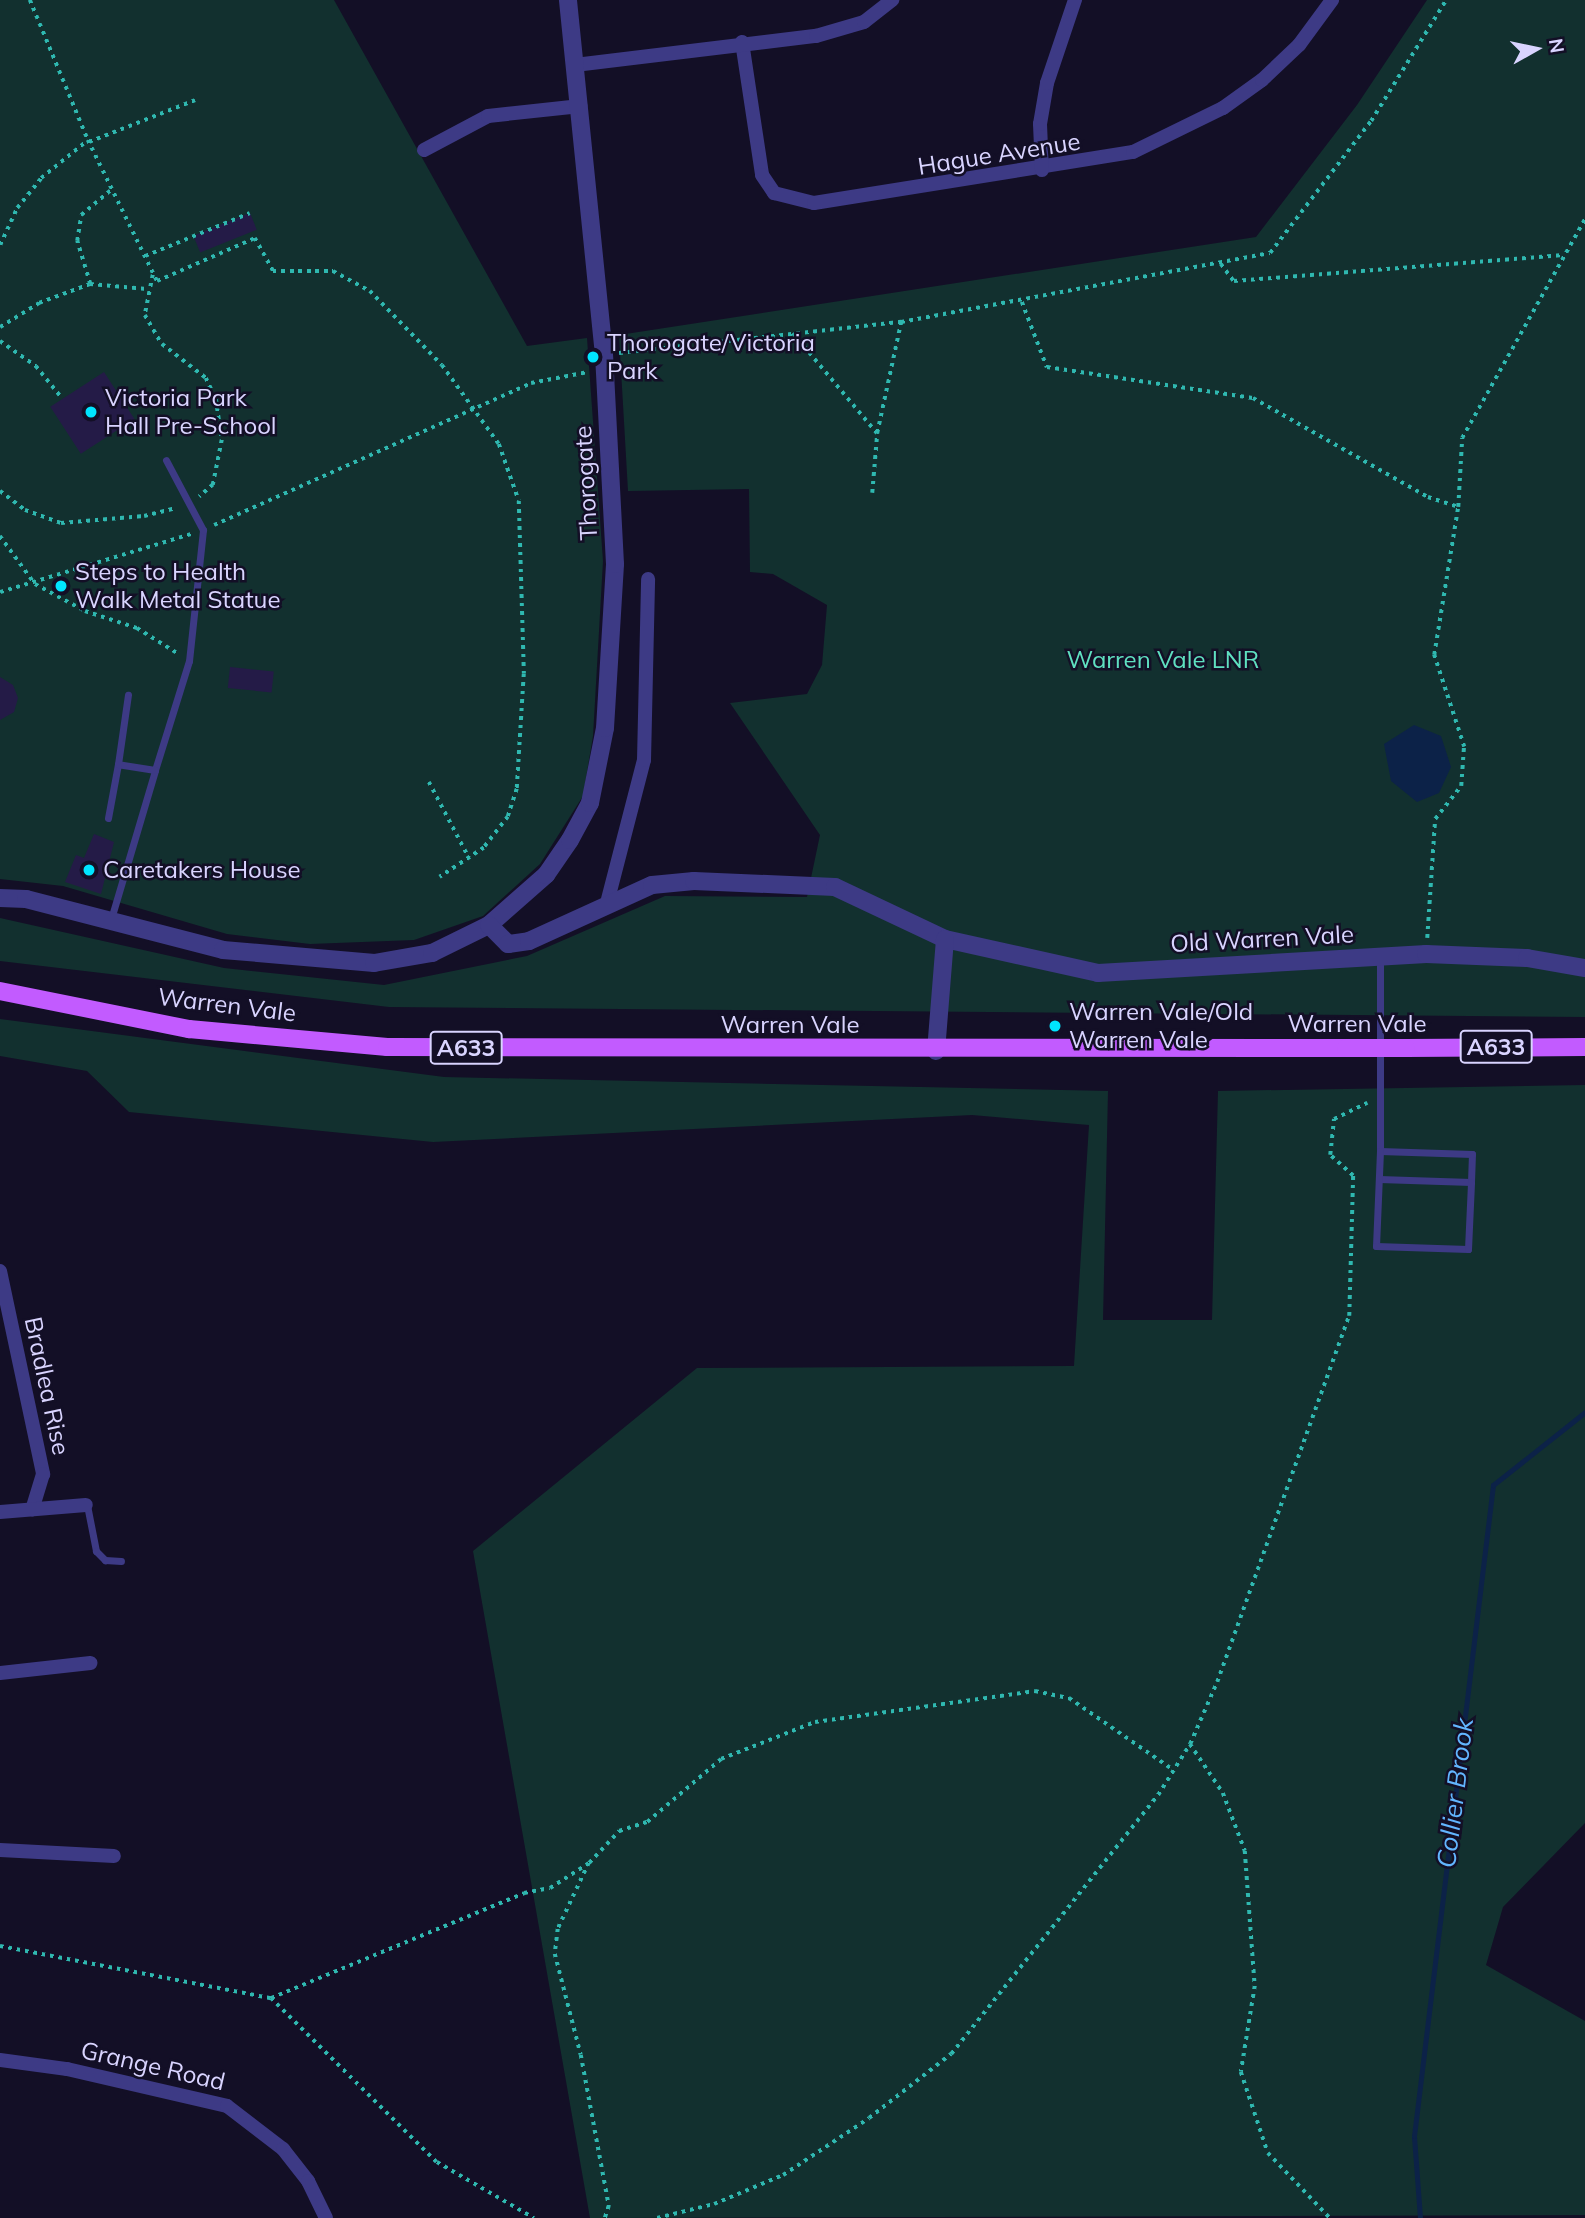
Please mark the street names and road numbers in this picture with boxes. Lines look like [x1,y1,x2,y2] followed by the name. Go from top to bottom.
[916,127,1082,181] street label: Hague Avenue
[569,425,603,541] street label: Thorogate
[1169,920,1355,958] street label: Old Warren Vale
[156,982,298,1028] street label: Warren Vale
[1288,1010,1426,1038] street label: Warren Vale
[721,1011,859,1039] street label: Warren Vale
[429,1028,503,1068] road number: A633
[1459,1028,1533,1066] road number: A633
[18,1314,76,1458] street label: Bradlea Rise
[78,2035,228,2097] street label: Grange Road

